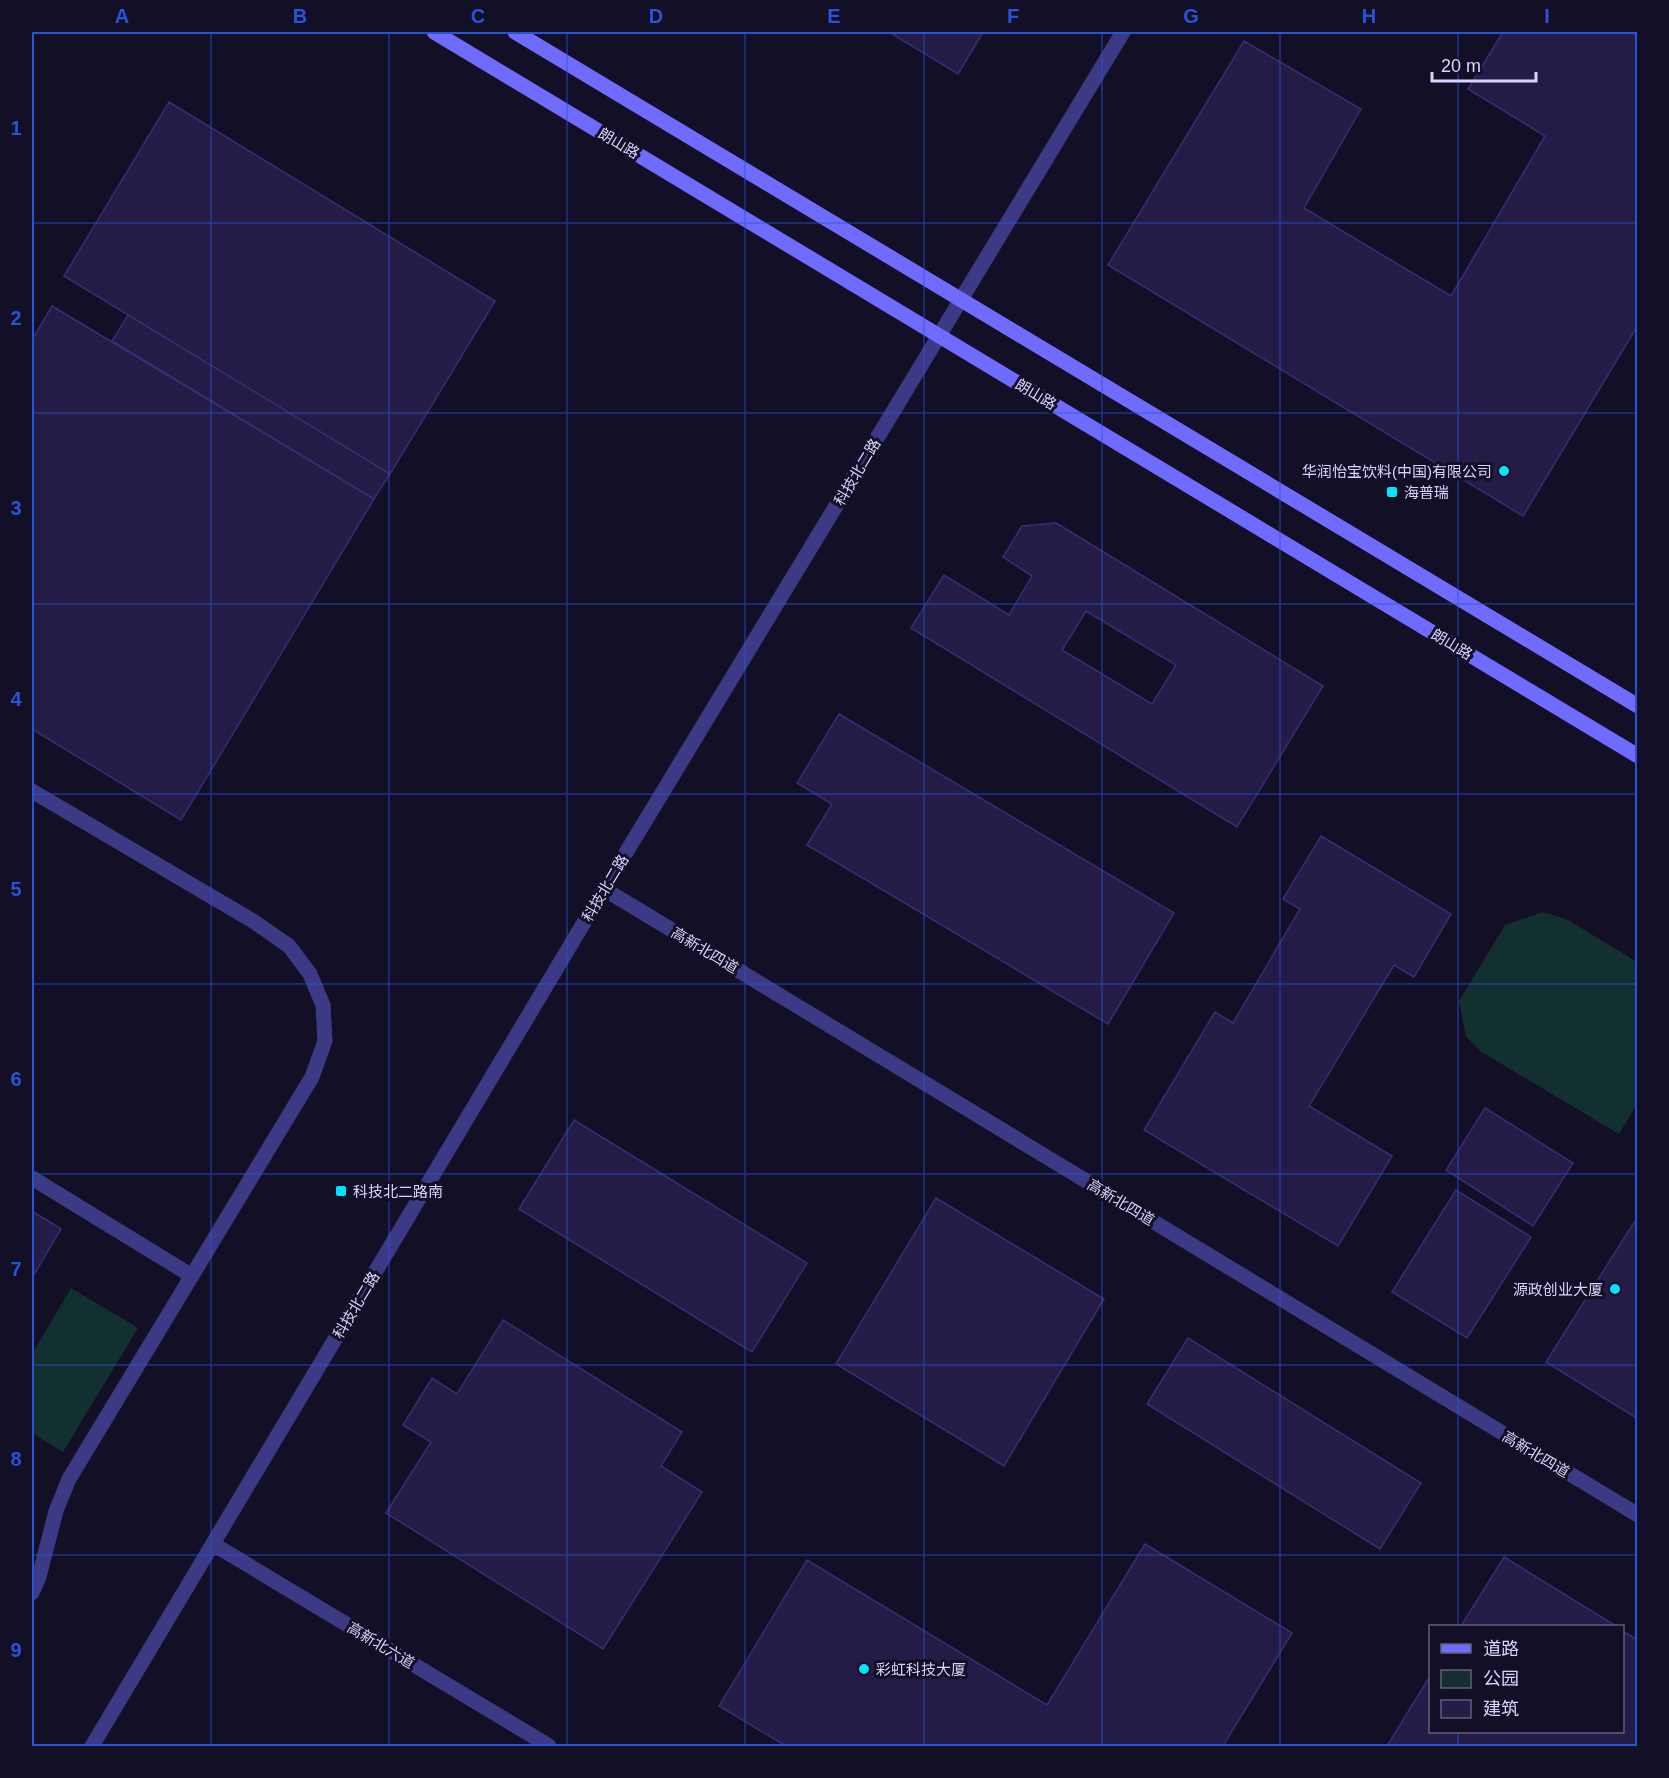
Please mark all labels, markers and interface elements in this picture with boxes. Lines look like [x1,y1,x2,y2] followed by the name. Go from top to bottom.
[115,5,129,27] text: A
[293,5,307,27] text: B
[471,5,485,27] text: C
[649,5,663,27] text: D
[827,5,841,27] text: E
[1007,5,1019,27] text: F
[1183,5,1199,27] text: G
[1362,5,1376,27] text: H
[1544,5,1550,27] text: I
[1432,45,1536,83] scale bar
[1441,56,1481,76] text: 20 m
[10,117,22,139] text: 1
[595,124,643,162] street label: 朗山路
[10,307,22,329] text: 2
[1012,375,1060,413] street label: 朗山路
[830,435,884,509] street label: 科技北二路
[1302,463,1492,480] place label: 华润怡宝饮料(中国)有限公司
[1497,464,1511,478] marker: 华润怡宝饮料(中国)有限公司
[1404,484,1449,501] place label: 海普瑞
[1385,485,1399,499] marker: 海普瑞
[10,497,22,519] text: 3
[1428,625,1476,663] street label: 朗山路
[10,688,22,710] text: 4
[578,851,632,925] street label: 科技北二路
[10,878,22,900] text: 5
[668,923,742,977] street label: 高新北四道
[10,1068,22,1090] text: 6
[1084,1175,1158,1229] street label: 高新北四道
[353,1183,443,1200] place label: 科技北二路南
[334,1184,348,1198] marker: 科技北二路南
[10,1258,22,1280] text: 7
[329,1268,383,1342] street label: 科技北二路
[1513,1281,1603,1298] place label: 源政创业大厦
[1608,1282,1622,1296] marker: 源政创业大厦
[1499,1427,1573,1481] street label: 高新北四道
[10,1448,22,1470] text: 8
[344,1618,418,1672] street label: 高新北六道
[1429,1625,1624,1733] legend
[10,1639,22,1661] text: 9
[1483,1639,1519,1659] text: 道路
[876,1661,966,1678] place label: 彩虹科技大厦
[857,1662,871,1676] marker: 彩虹科技大厦
[1483,1669,1519,1689] text: 公园
[1483,1699,1519,1719] text: 建筑

